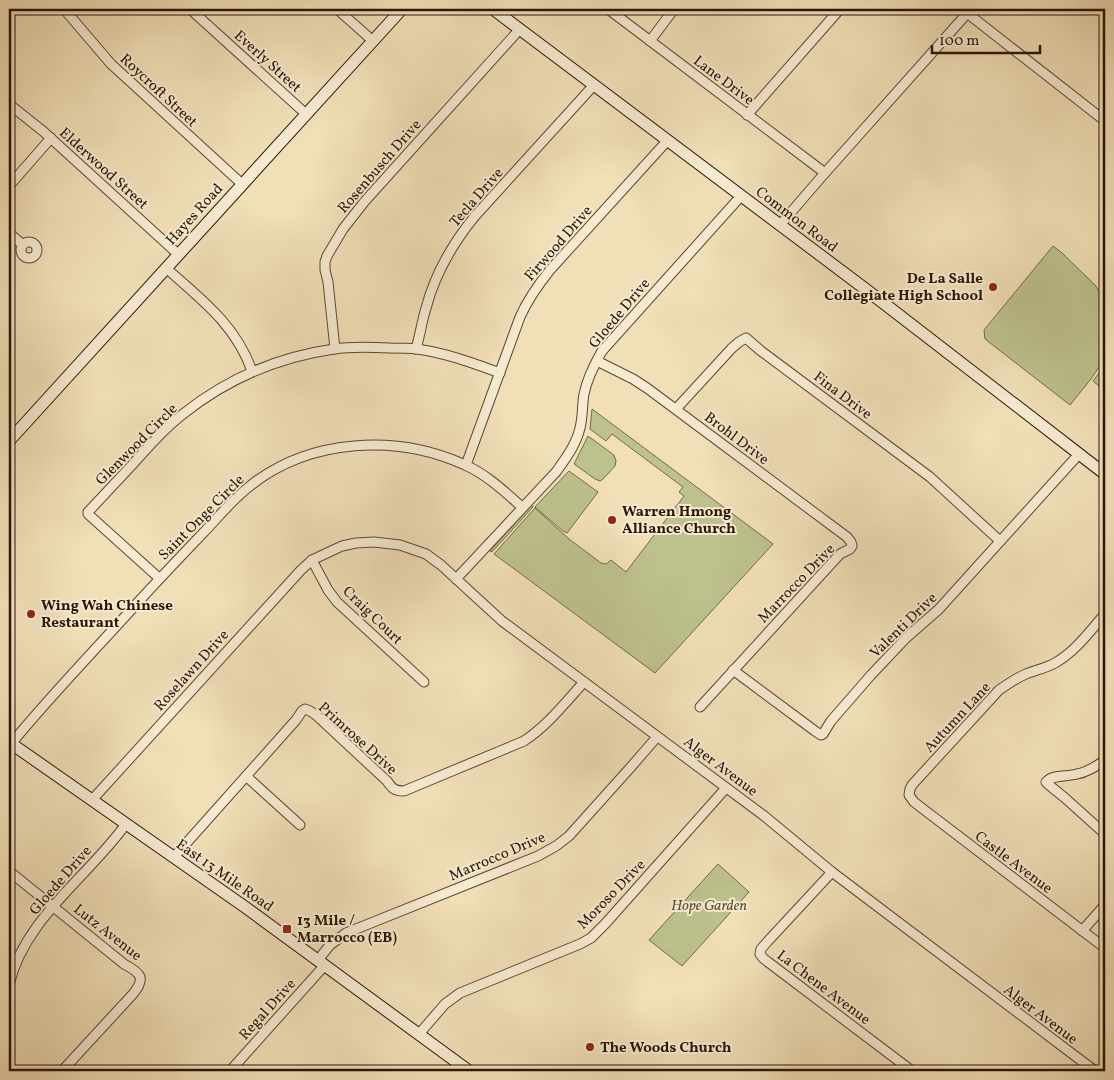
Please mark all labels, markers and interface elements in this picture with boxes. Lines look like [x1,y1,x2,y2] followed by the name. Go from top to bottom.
[932,22,1039,54] scale bar
[229,26,305,98] street label: Everly Street
[939,31,979,52] text: 100 m
[114,50,201,133] street label: Roycroft Street
[688,51,758,111] street label: Lane Drive
[333,115,427,219] street label: Rosenbusch Drive
[54,123,152,215] street label: Elderwood Street
[445,164,509,232] street label: Tecla Drive
[162,179,229,251] street label: Hayes Road
[751,182,842,258] street label: Common Road
[520,202,598,286] street label: Firwood Drive
[824,269,983,307] place label: De La Salle Collegiate High School
[585,274,656,354] street label: Gloede Drive
[987,281,999,293] marker: De La Salle Collegiate High School
[808,367,876,425] street label: Fina Drive
[91,399,183,491] street label: Glenwood Circle
[699,408,773,471] street label: Brohl Drive
[154,470,250,566] street label: Saint Onge Circle
[622,502,736,540] place label: Warren Hmong Alliance Church
[606,514,618,526] marker: Warren Hmong Alliance Church
[754,540,840,628] street label: Marrocco Drive
[337,582,407,650] street label: Craig Court
[866,589,942,664] street label: Valenti Drive
[41,596,173,634] place label: Wing Wah Chinese Restaurant
[25,608,37,620] marker: Wing Wah Chinese Restaurant
[150,626,234,716] street label: Roselawn Drive
[920,678,996,758] street label: Autumn Lane
[313,698,401,780] street label: Primrose Drive
[679,732,762,802] street label: Alger Avenue
[970,827,1056,899] street label: Castle Avenue
[446,828,549,887] street label: Marrocco Drive
[171,835,277,918] street label: East 13 Mile Road
[25,842,97,920] street label: Gloede Drive
[573,855,651,935] street label: Moroso Drive
[671,896,747,917] park label: Hope Garden
[68,900,146,967] street label: Lutz Avenue
[297,911,397,949] place label: 13 Mile / Marrocco (EB)
[281,923,293,935] marker: 13 Mile / Marrocco (EB)
[772,946,874,1031] street label: La Chene Avenue
[235,975,301,1045] street label: Regal Drive
[999,980,1082,1050] street label: Alger Avenue
[600,1038,732,1059] place label: The Woods Church
[584,1041,596,1053] marker: The Woods Church

